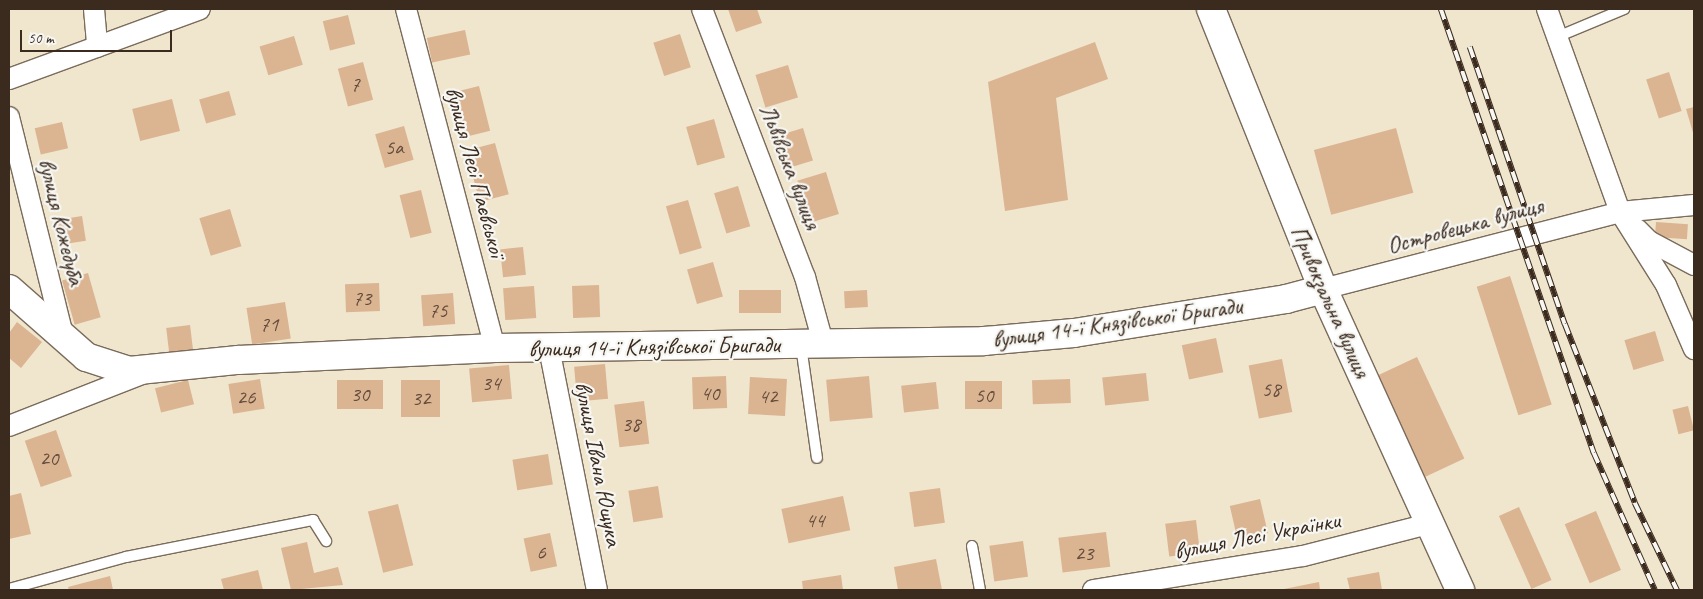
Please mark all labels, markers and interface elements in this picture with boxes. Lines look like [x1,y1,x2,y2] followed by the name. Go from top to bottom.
[22,20,175,52] scale bar
[28,29,54,48] text: 50 m
[350,71,360,97] house number: 7
[438,84,512,260] street label: вулиця Лесі Паєвської
[753,100,827,234] street label: Львівська вулиця
[385,134,403,160] house number: 5а
[31,156,91,288] street label: вулиця Кожедуба
[1384,191,1546,261] street label: Островецька вулиця
[1283,221,1377,383] street label: Привокзальна вулиця
[353,285,371,311] house number: 73
[991,291,1243,355] street label: вулиця 14-ї Князівської Бригади
[429,297,447,323] house number: 75
[260,311,278,337] house number: 71
[528,330,780,364] street label: вулиця 14-ї Князівської Бригади
[482,370,500,396] house number: 34
[1262,376,1280,402] house number: 58
[568,380,628,548] street label: вулиця Івана Ющука
[701,380,719,406] house number: 40
[351,381,369,407] house number: 30
[975,382,993,408] house number: 50
[759,383,777,409] house number: 42
[237,384,255,410] house number: 26
[412,385,430,411] house number: 32
[622,411,640,437] house number: 38
[40,445,58,471] house number: 20
[1172,506,1342,566] street label: вулиця Лесі Українки
[806,507,824,533] house number: 44
[536,539,546,565] house number: 6
[1075,540,1093,566] house number: 23

